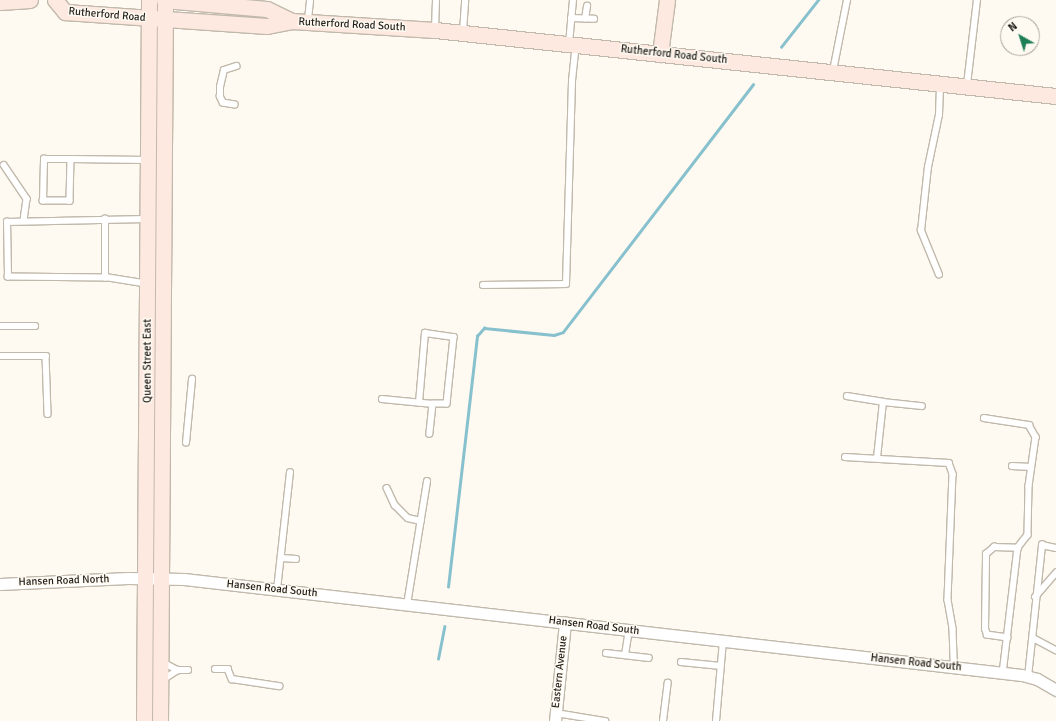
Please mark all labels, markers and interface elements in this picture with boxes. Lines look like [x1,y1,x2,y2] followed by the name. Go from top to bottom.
[68,5,146,25] street label: Rutherford Road
[298,16,406,34] street label: Rutherford Road South
[1000,16,1040,56] north arrow
[1006,20,1020,35] text: N
[620,43,728,67] street label: Rutherford Road South
[141,319,155,403] street label: Queen Street East
[18,573,110,589] street label: Hansen Road North
[226,578,318,600] street label: Hansen Road South
[548,614,640,638] street label: Hansen Road South
[550,635,570,709] street label: Eastern Avenue
[870,652,962,674] street label: Hansen Road South

